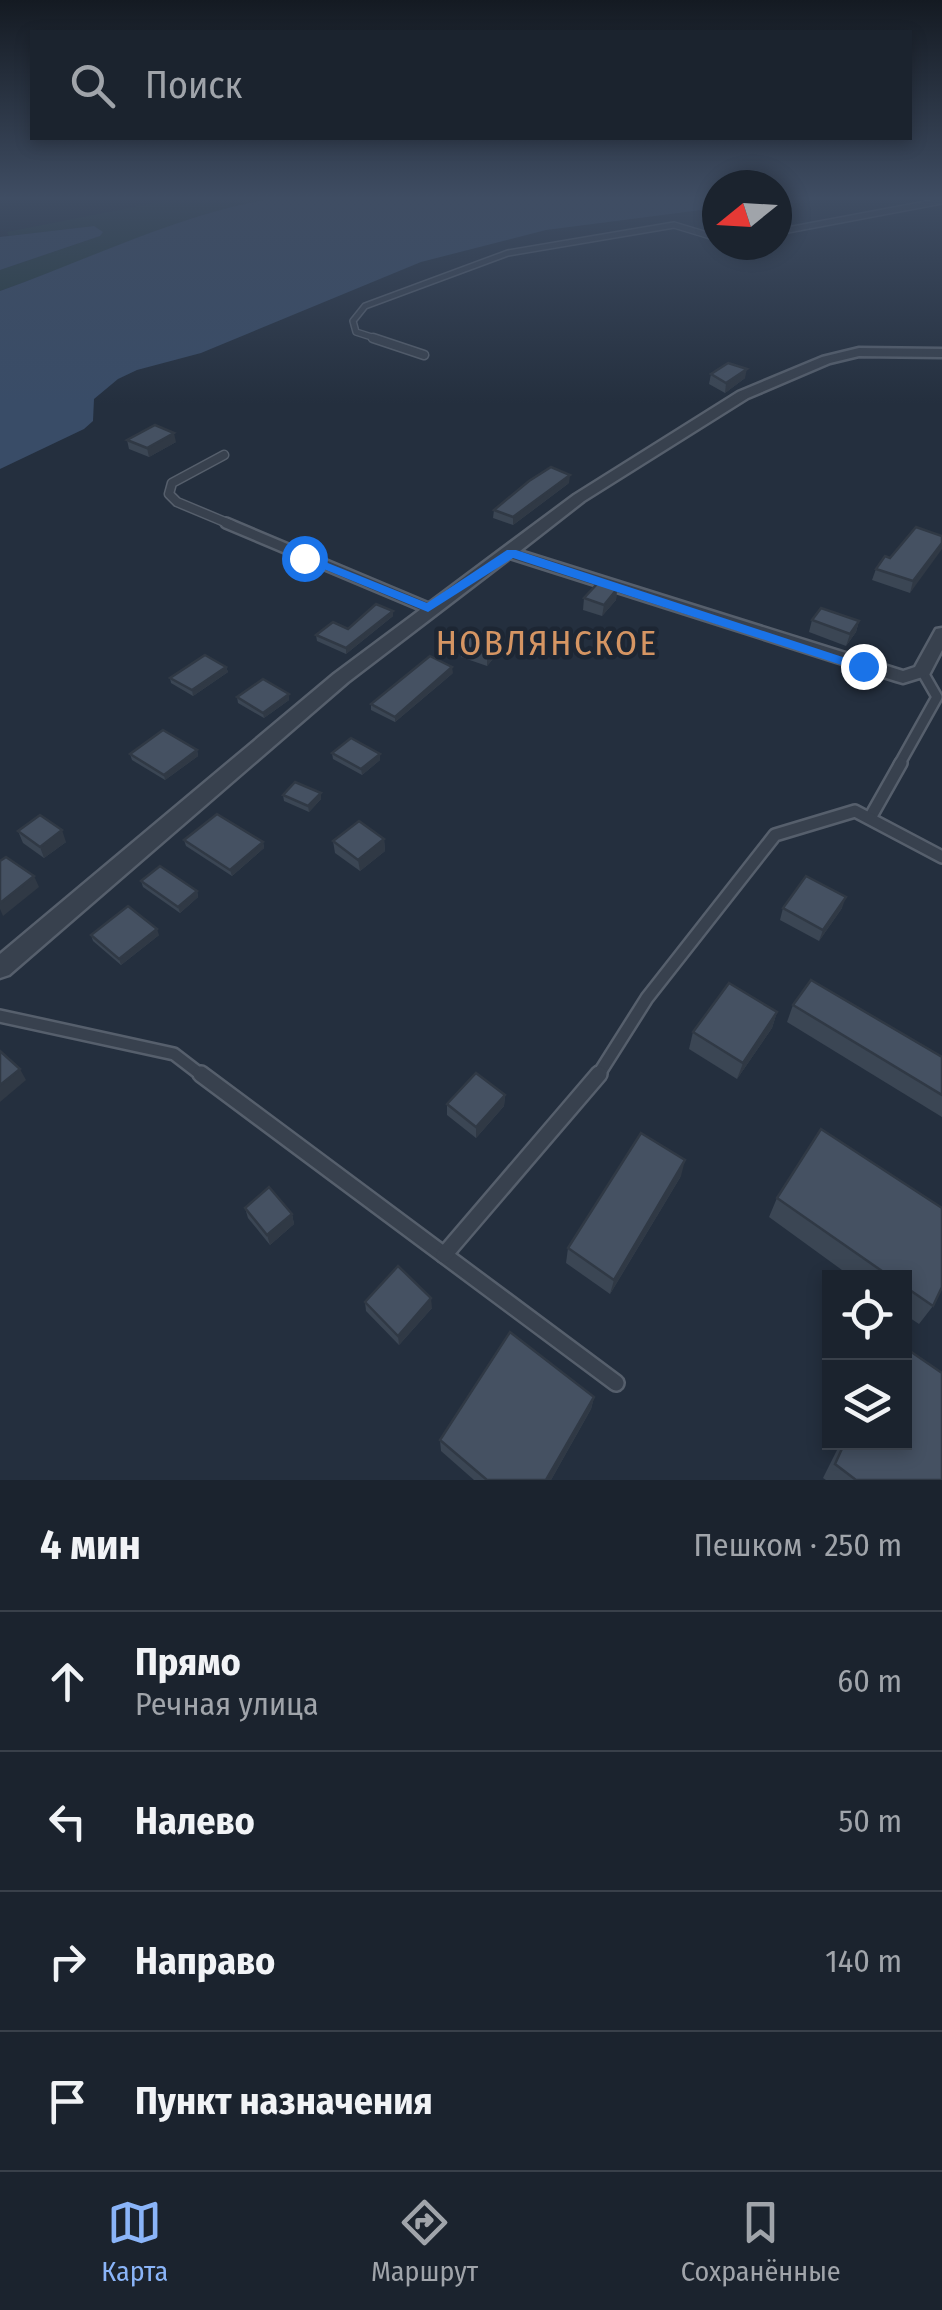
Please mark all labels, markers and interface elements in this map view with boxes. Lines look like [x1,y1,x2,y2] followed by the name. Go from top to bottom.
[30,30,912,140] search box
[65,58,120,113] icon: search
[145,62,242,108] text: Поиск
[702,170,792,260] north arrow
[282,536,328,582] route start
[436,622,658,664] district label: НОВЛЯНСКОЕ
[841,644,887,690] route end
[822,1270,912,1450] map controls
[822,1270,912,1360] button: locate
[822,1360,912,1450] button: layers
[40,1520,141,1570] text: 4 мин
[694,1526,902,1564] text: Пешком · 250 m
[135,1639,241,1685] text: Прямо
[40,1654,95,1709] icon: ahead
[837,1662,902,1700] text: 60 m
[135,1685,319,1723] text: Речная улица
[40,1794,95,1849] icon: left
[135,1798,255,1844] text: Налево
[839,1802,902,1840] text: 50 m
[40,1934,95,1989] icon: right
[135,1938,275,1984] text: Направо
[825,1942,902,1980] text: 140 m
[40,2074,95,2129] icon: arrive
[135,2078,433,2124] text: Пункт назначения
[101,2195,168,2288] tab: Карта
[371,2195,478,2288] tab: Маршрут
[681,2195,841,2288] tab: Сохранённые

